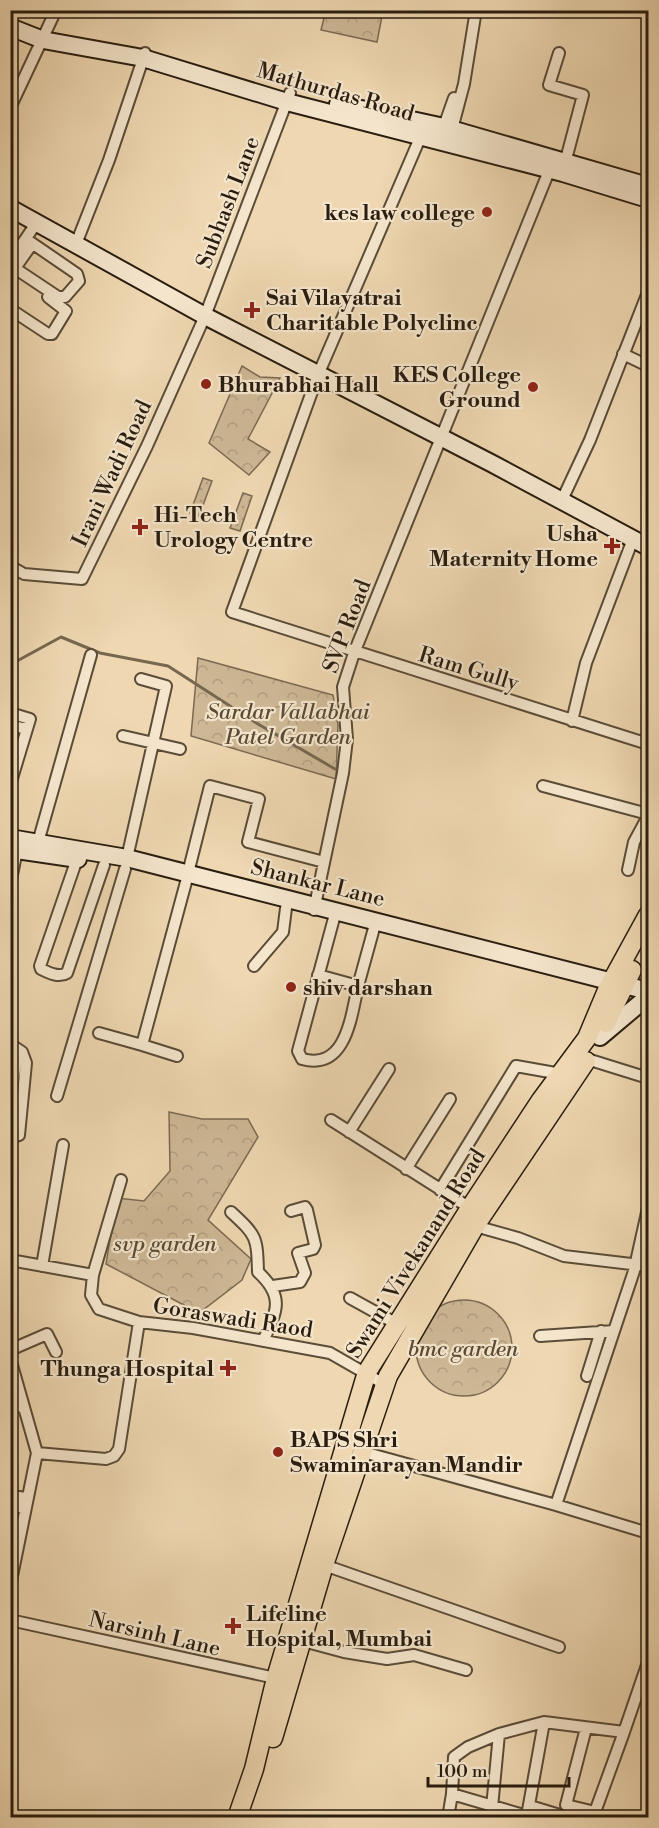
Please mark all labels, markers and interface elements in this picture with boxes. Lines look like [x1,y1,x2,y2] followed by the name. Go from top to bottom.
[254,57,418,128] street label: Mathurdas Road
[191,133,266,272] street label: Subhash Lane
[324,200,475,227] place label: kes law college
[480,205,494,219] marker: kes law college
[266,285,478,337] place label: Sai Vilayatrai Charitable Polyclinc
[243,301,261,319] marker: Sai Vilayatrai Charitable Polyclinc
[393,362,521,414] place label: KES College Ground
[218,372,379,399] place label: Bhurabhai Hall
[199,377,213,391] marker: Bhurabhai Hall
[526,380,540,394] marker: KES College Ground
[67,396,158,551] street label: Irani Wadi Road
[154,502,313,554] place label: Hi-Tech Urology Centre
[131,518,149,536] marker: Hi-Tech Urology Centre
[429,521,599,573] place label: Usha Maternity Home
[603,537,621,555] marker: Usha Maternity Home
[317,576,378,677] street label: SVP Road
[415,641,522,698] street label: Ram Gully
[206,699,370,751] park label: Sardar Vallabhai Patel Garden
[248,854,387,913] street label: Shankar Lane
[303,975,433,1002] place label: shiv darshan
[284,980,298,994] marker: shiv darshan
[341,1144,492,1364] street label: Swami Vivekanand Road
[112,1231,217,1258] park label: svp garden
[151,1293,315,1345] street label: Goraswadi Raod
[408,1336,519,1363] park label: bmc garden
[41,1356,214,1383] place label: Thunga Hospital
[219,1359,237,1377] marker: Thunga Hospital
[290,1427,523,1479] place label: BAPS Shri Swaminarayan Mandir
[271,1445,285,1459] marker: BAPS Shri Swaminarayan Mandir
[246,1601,432,1653] place label: Lifeline Hospital, Mumbai
[86,1606,223,1663] street label: Narsinh Lane
[224,1617,242,1635] marker: Lifeline Hospital, Mumbai
[428,1750,569,1788] scale bar
[437,1760,488,1783] text: 100 m

